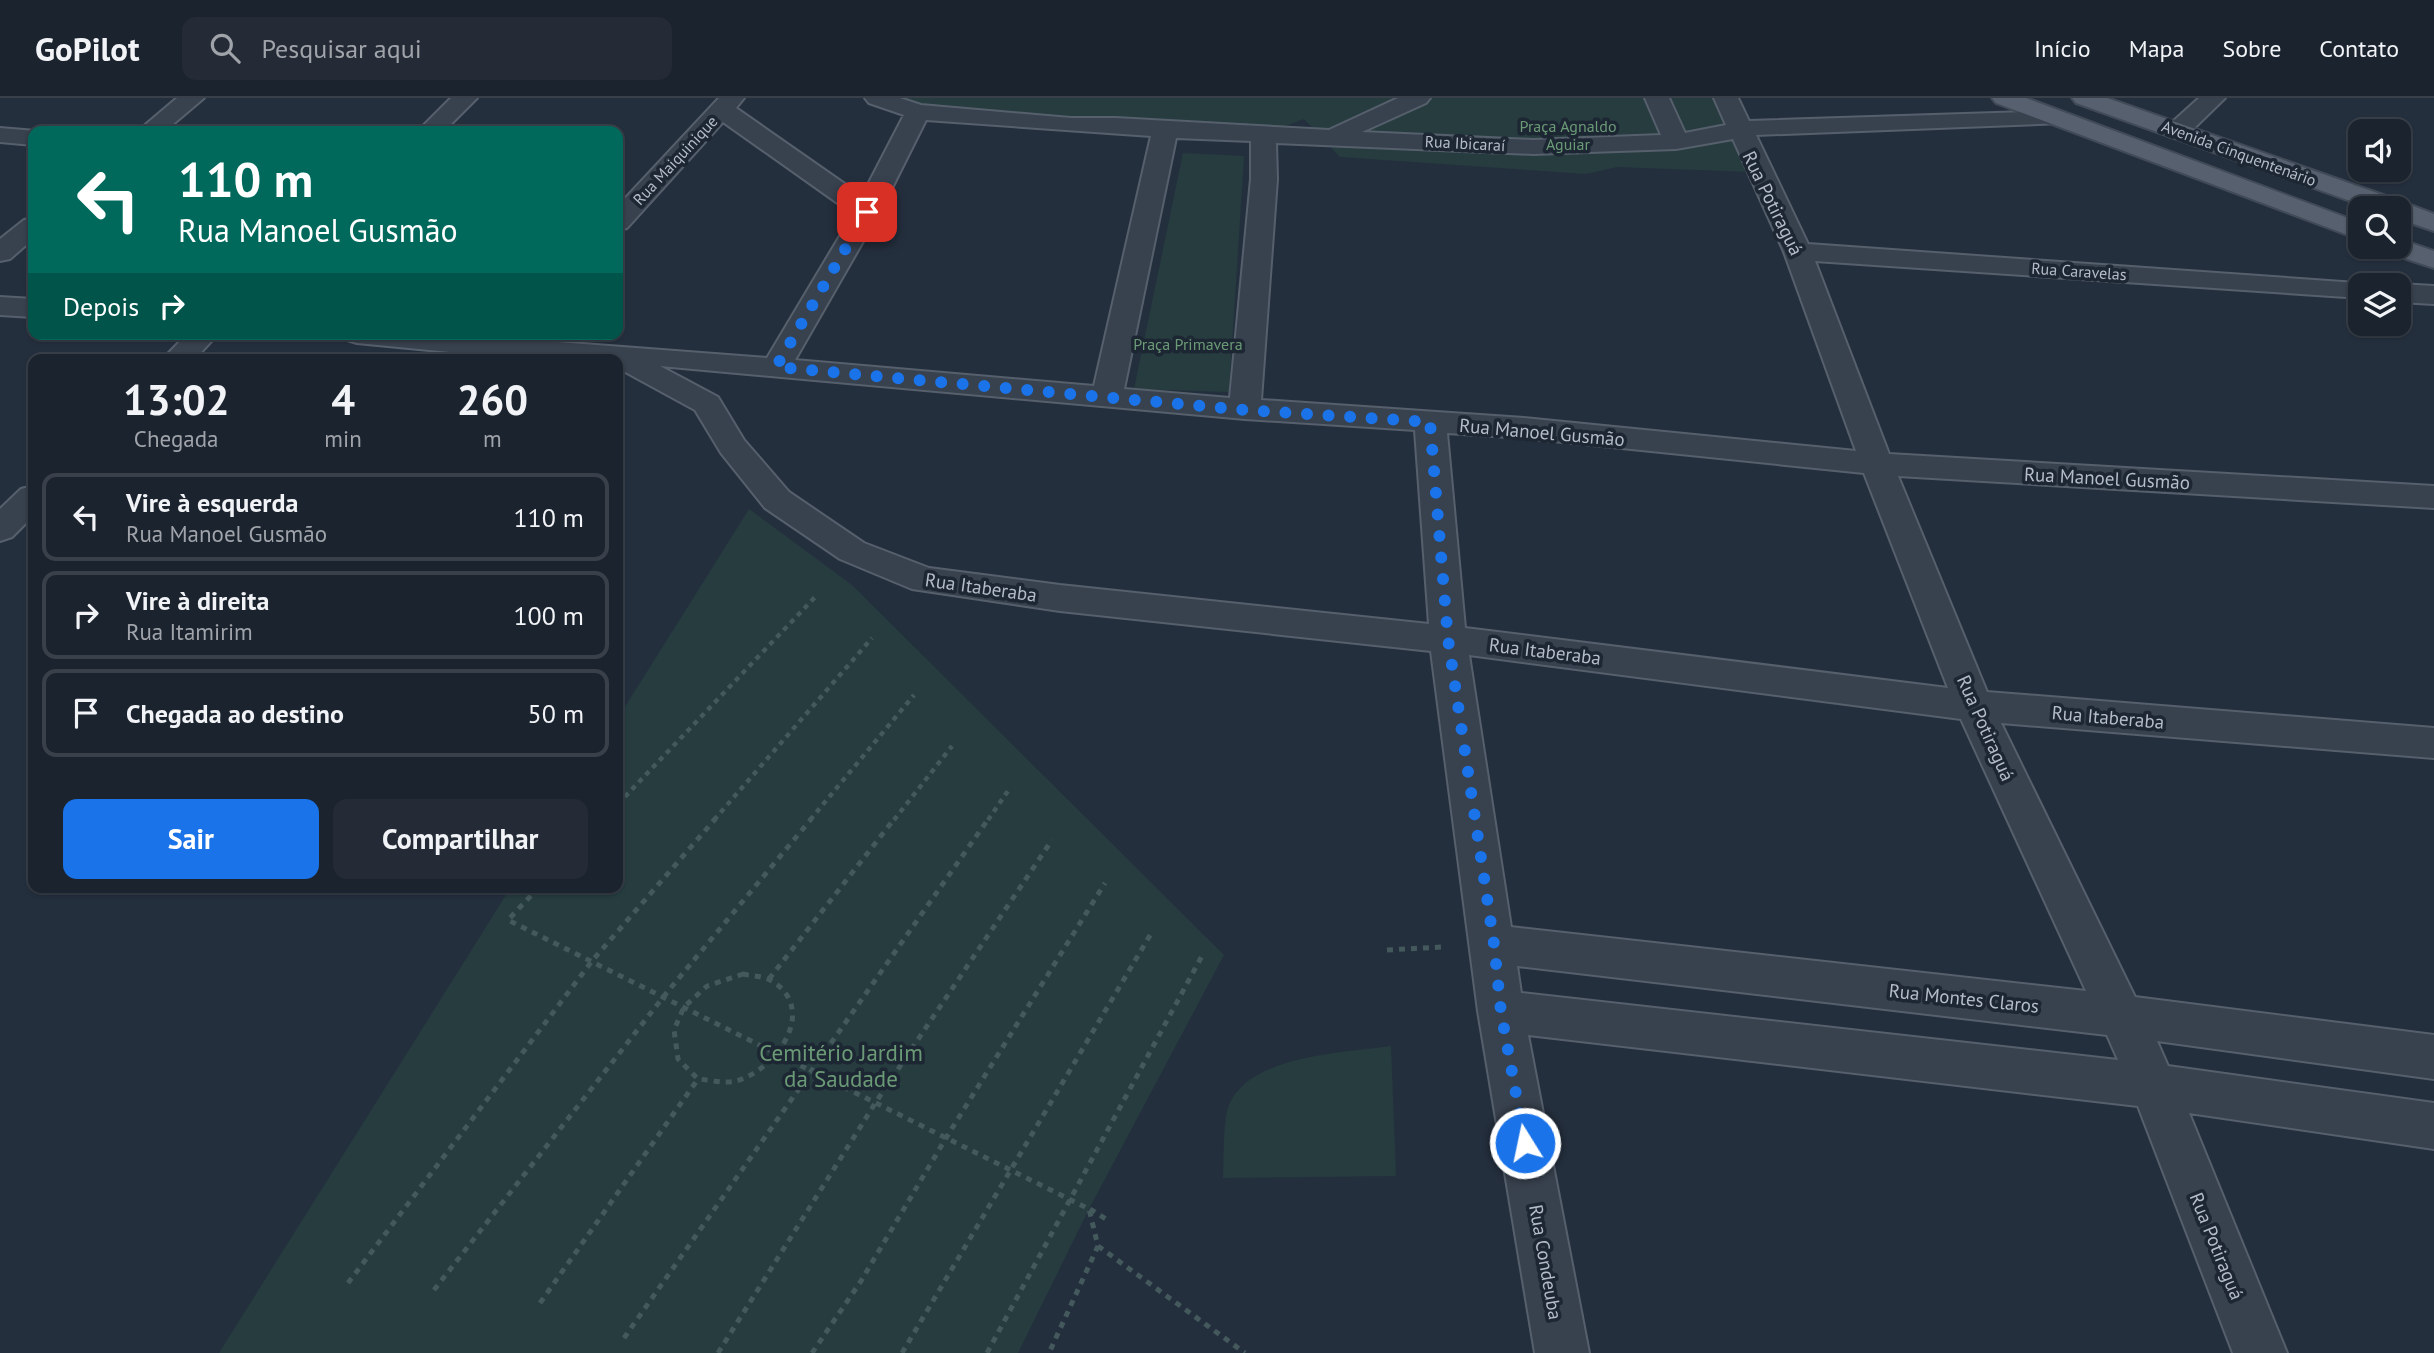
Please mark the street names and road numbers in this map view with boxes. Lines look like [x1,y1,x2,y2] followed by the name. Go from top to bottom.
[628,111,722,209] street label: Rua Maiquinique
[2159,116,2319,190] street label: Avenida Cinquentenário
[1424,131,1506,155] street label: Rua Ibicaraí
[1737,147,1809,259] street label: Rua Potiraguá
[2031,258,2128,284] street label: Rua Caravelas
[1458,413,1626,451] street label: Rua Manoel Gusmão
[2023,462,2191,494] street label: Rua Manoel Gusmão
[924,567,1038,607] street label: Rua Itaberaba
[1488,632,1602,670] street label: Rua Itaberaba
[1952,671,2020,785] street label: Rua Potiraguá
[2051,700,2165,734] street label: Rua Itaberaba
[1888,978,2040,1018] street label: Rua Montes Claros
[2185,1189,2249,1303] street label: Rua Potiraguá
[1524,1203,1568,1321] street label: Rua Condeuba

